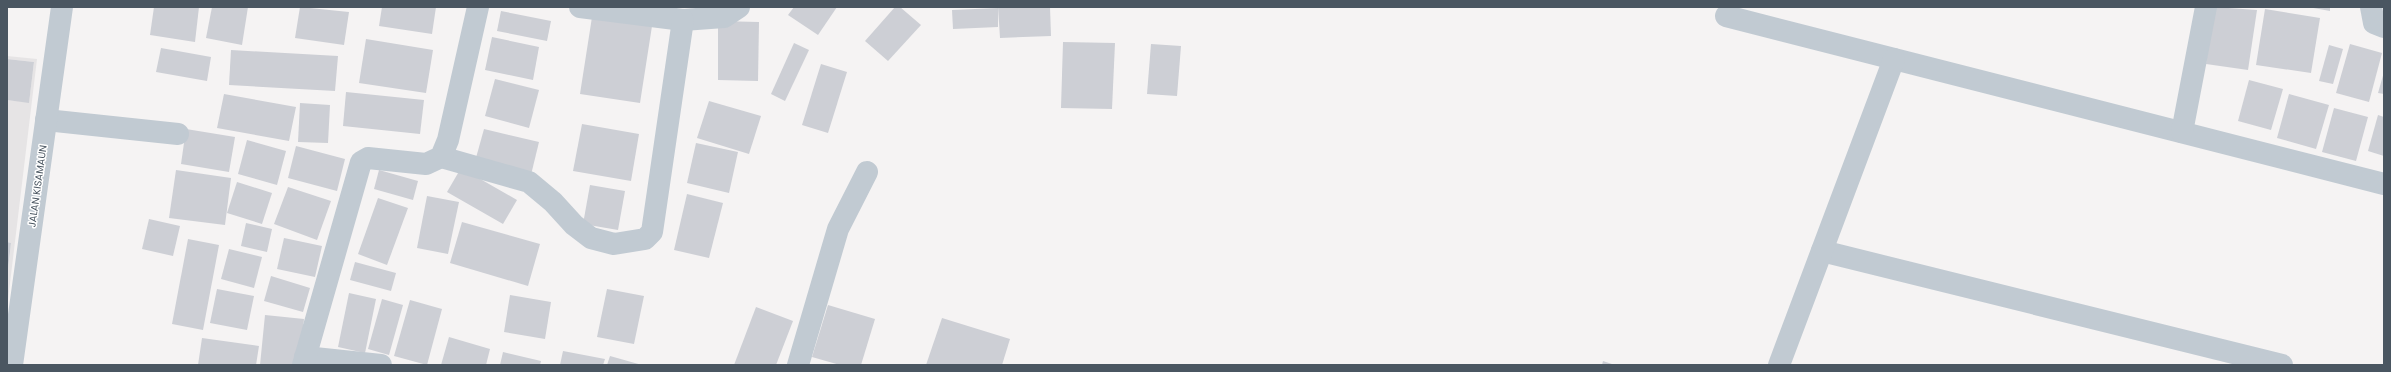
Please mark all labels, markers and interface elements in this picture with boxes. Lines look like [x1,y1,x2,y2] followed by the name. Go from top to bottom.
[24,144,51,228] street label: JALAN KISAMAUN

